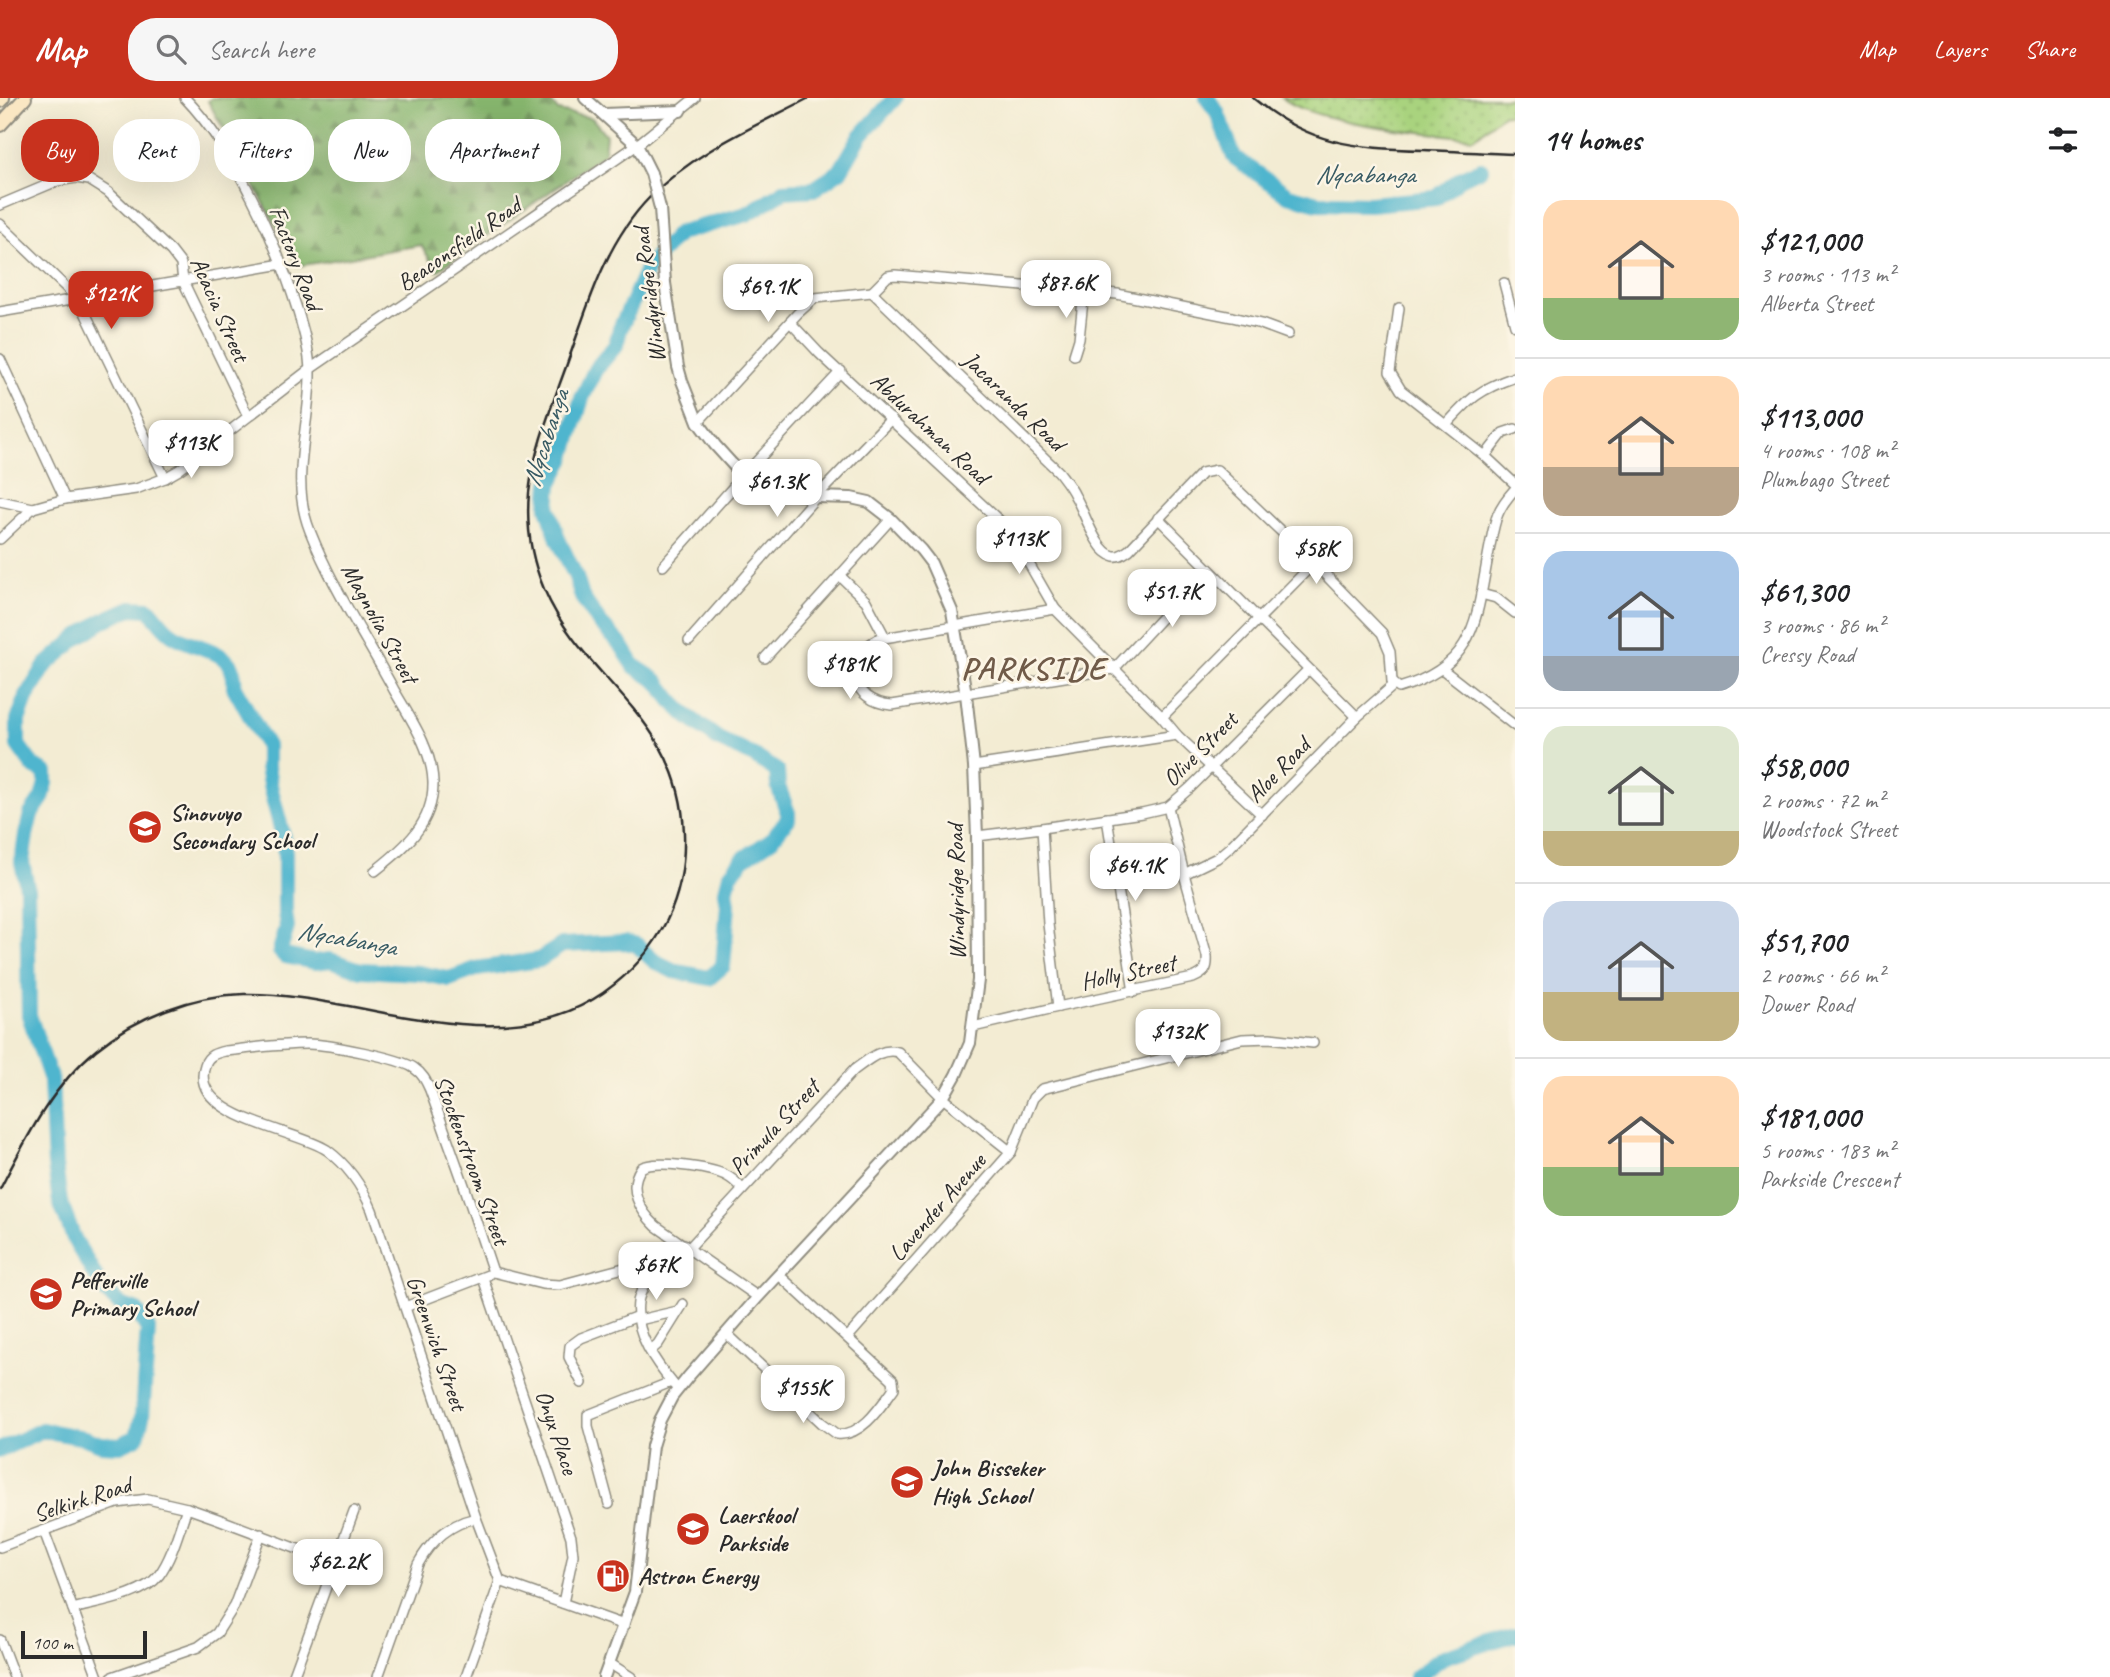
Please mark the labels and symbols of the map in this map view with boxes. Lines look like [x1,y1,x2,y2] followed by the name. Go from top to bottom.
[1315,158,1418,191] water label: Nqcabanga
[391,188,530,298] street label: Beaconsfield Road
[262,202,331,318] street label: Factory Road
[625,222,672,364] street label: Windyridge Road
[184,252,257,368] street label: Acacia Street
[1009,260,1123,320] pin: $87.6K
[711,264,825,324] pin: $69.1K
[62,272,160,331] pin: $121K
[956,344,1074,460] street label: Jacaranda Road
[864,365,998,493] street label: Abdurahman Road
[514,383,578,491] water label: Nqcabanga
[142,420,240,480] pin: $113K
[720,460,834,519] pin: $61.3K
[970,517,1068,576] pin: $113K
[1275,526,1357,586] pin: $58K
[335,558,427,691] street label: Magnolia Street
[1115,570,1229,629] pin: $51.7K
[801,642,899,701] pin: $181K
[961,648,1110,689] district label: PARKSIDE
[1156,704,1245,793] street label: Olive Street
[1240,729,1319,809] street label: Aloe Road
[170,798,319,856] place label: Sinovuyo Secondary School
[126,808,164,846] school or university icon: Sinovuyo Secondary School
[940,820,972,960] street label: Windyridge Road
[1078,844,1192,903] pin: $64.1K
[295,914,402,964] water label: Nqcabanga
[1078,947,1181,997] street label: Holly Street
[1129,1010,1227,1069] pin: $132K
[427,1071,517,1251] street label: Stockenstroom Street
[722,1071,828,1181] street label: Primula Street
[882,1145,994,1267] street label: Lavender Avenue
[615,1242,697,1302] pin: $67K
[70,1265,200,1323] place label: Pefferville Primary School
[400,1272,475,1416] street label: Greenwich Street
[27,1275,65,1313] school or university icon: Pefferville Primary School
[754,1366,852,1425] pin: $155K
[529,1386,586,1480] street label: Onyx Place
[930,1453,1046,1511] place label: John Bisseker High School
[888,1463,926,1501] school or university icon: John Bisseker High School
[29,1468,138,1529] street label: Selkirk Road
[718,1500,799,1558] place label: Laerskool Parkside
[674,1510,712,1548] school or university icon: Laerskool Parkside
[281,1540,395,1599] pin: $62.2K
[594,1557,632,1595] fuel station icon: Astron Energy
[638,1561,760,1591] place label: Astron Energy
[21,1628,147,1660] scale bar

